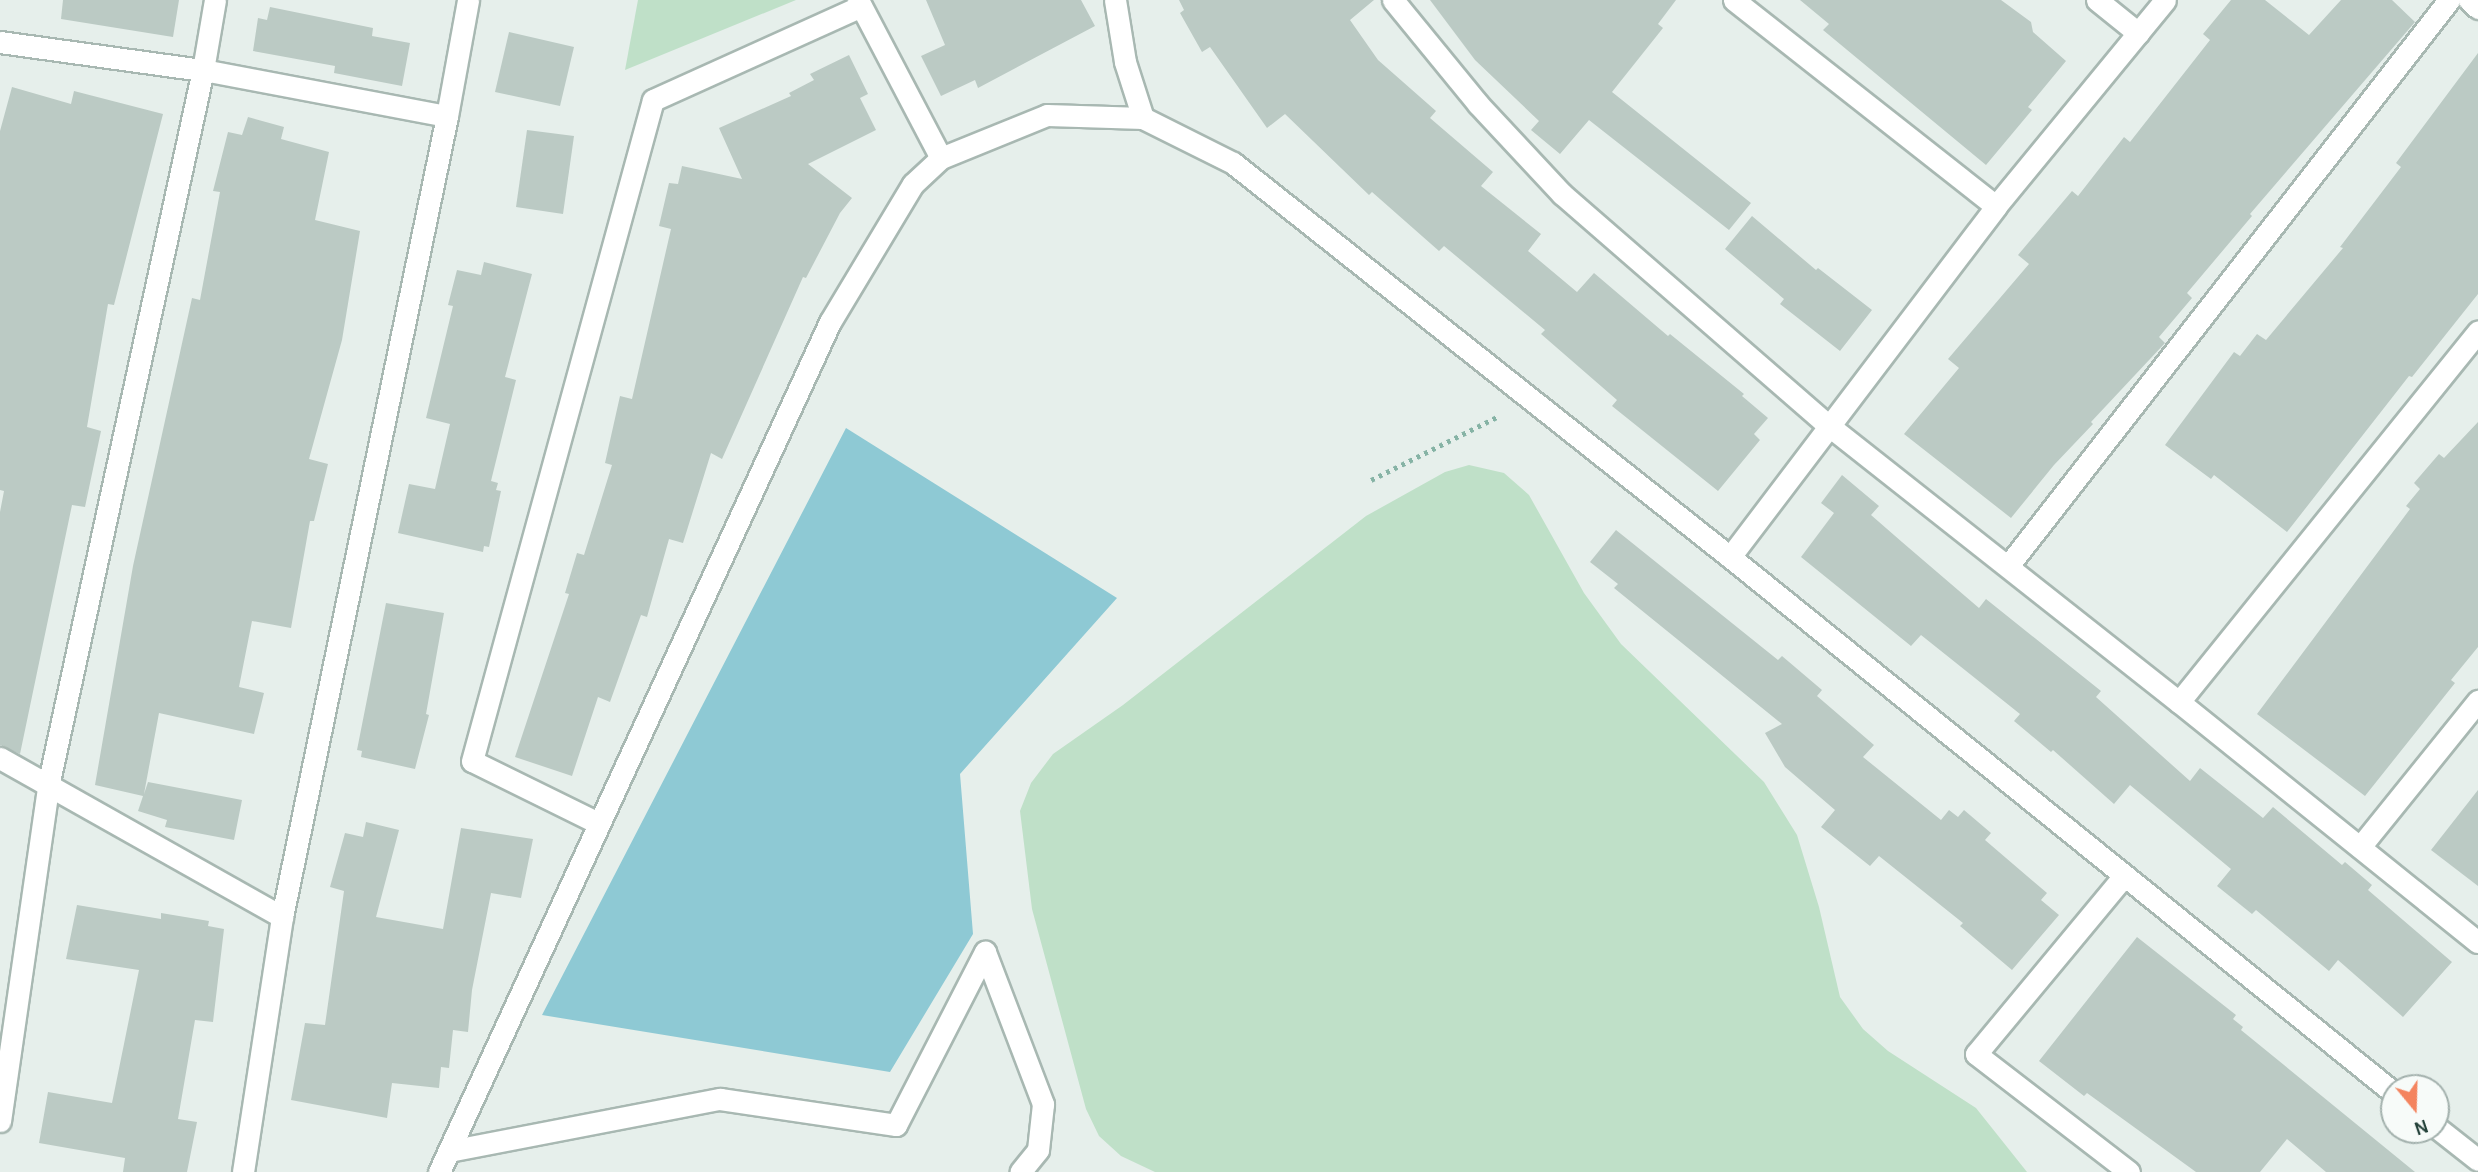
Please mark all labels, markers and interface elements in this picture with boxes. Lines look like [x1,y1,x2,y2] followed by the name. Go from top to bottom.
[2380,1074,2450,1144] north arrow
[2411,1114,2431,1140] text: N

